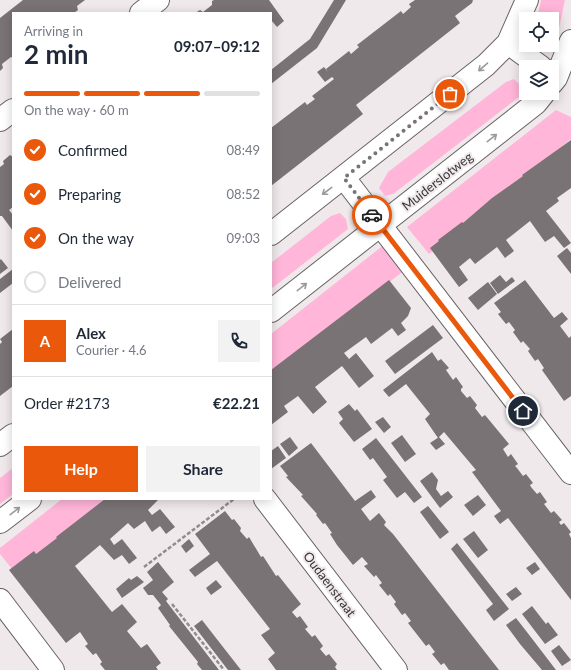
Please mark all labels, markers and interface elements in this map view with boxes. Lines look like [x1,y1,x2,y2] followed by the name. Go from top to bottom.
[519,12,559,100] map controls
[519,12,559,52] button: locate
[24,23,83,39] text: Arriving in
[174,37,260,55] text: 09:07–09:12
[24,38,88,70] text: 2 min
[519,60,559,100] button: layers
[478,62,489,71] one-way arrow
[433,77,467,111] pin
[439,83,461,105] icon: bag
[24,102,129,118] text: On the way · 60 m
[487,133,498,142] one-way arrow
[24,139,46,161] icon: check
[58,141,127,159] text: Confirmed
[227,142,260,158] text: 08:49
[398,148,476,214] street label: Muiderslotweg
[24,183,46,205] icon: check
[58,185,121,203] text: Preparing
[227,186,260,202] text: 08:52
[322,187,333,195] one-way arrow
[352,195,392,235] courier
[361,204,383,226] icon: car
[24,227,46,249] icon: check
[58,229,134,247] text: On the way
[227,230,260,246] text: 09:03
[58,273,121,291] text: Delivered
[296,283,307,291] one-way arrow
[218,320,260,362] button: phone
[76,324,106,342] text: Alex
[40,332,50,350] text: A
[76,342,147,358] text: Courier · 4.6
[24,394,110,412] text: Order #2173
[213,394,260,412] text: €22.21
[506,394,540,428] pin
[512,400,534,422] icon: home
[24,446,138,492] button: Help
[146,446,260,492] button: Share
[9,506,20,515] one-way arrow
[300,548,360,620] street label: Oudaenstraat

